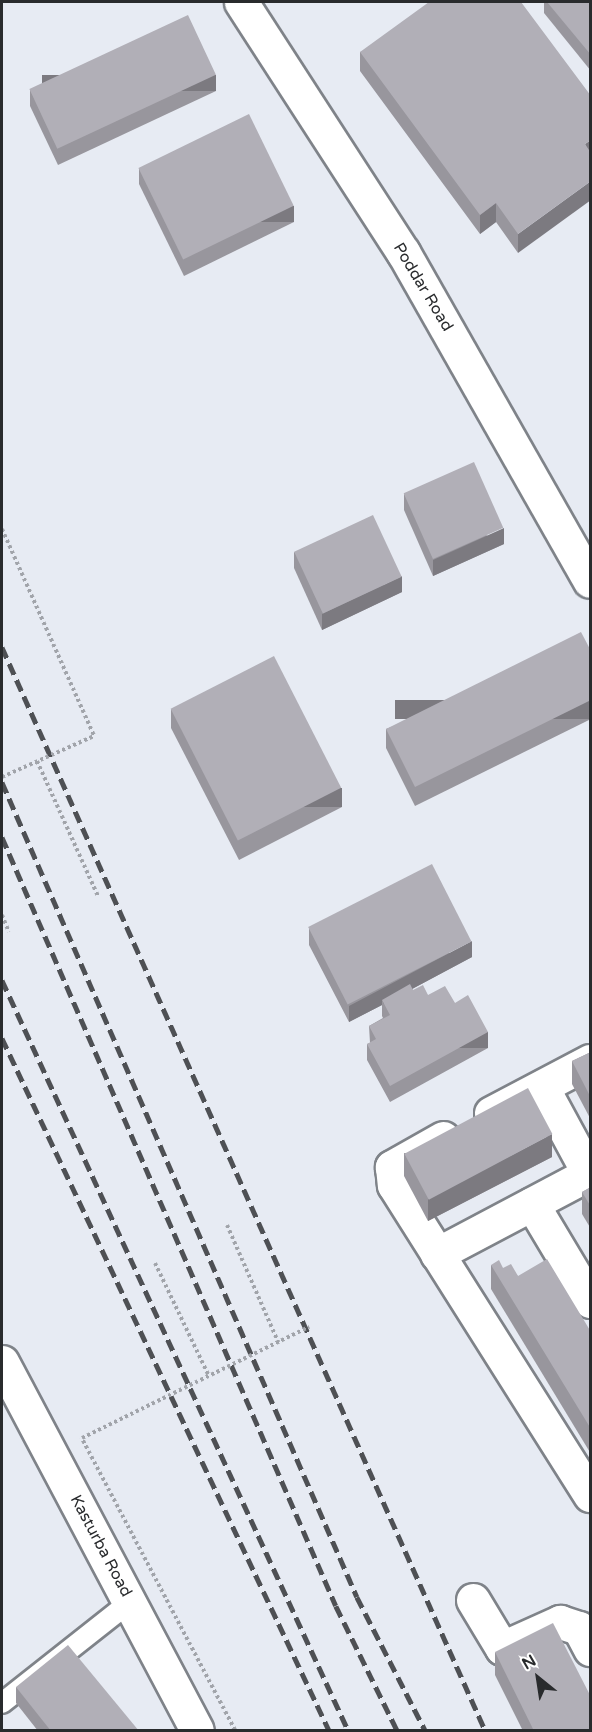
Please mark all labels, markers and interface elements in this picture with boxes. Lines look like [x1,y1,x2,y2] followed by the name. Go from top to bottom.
[389,239,457,335] street label: Poddar Road
[66,1492,136,1600] street label: Kasturba Road
[508,1648,568,1708] north arrow
[518,1651,540,1674] text: N

